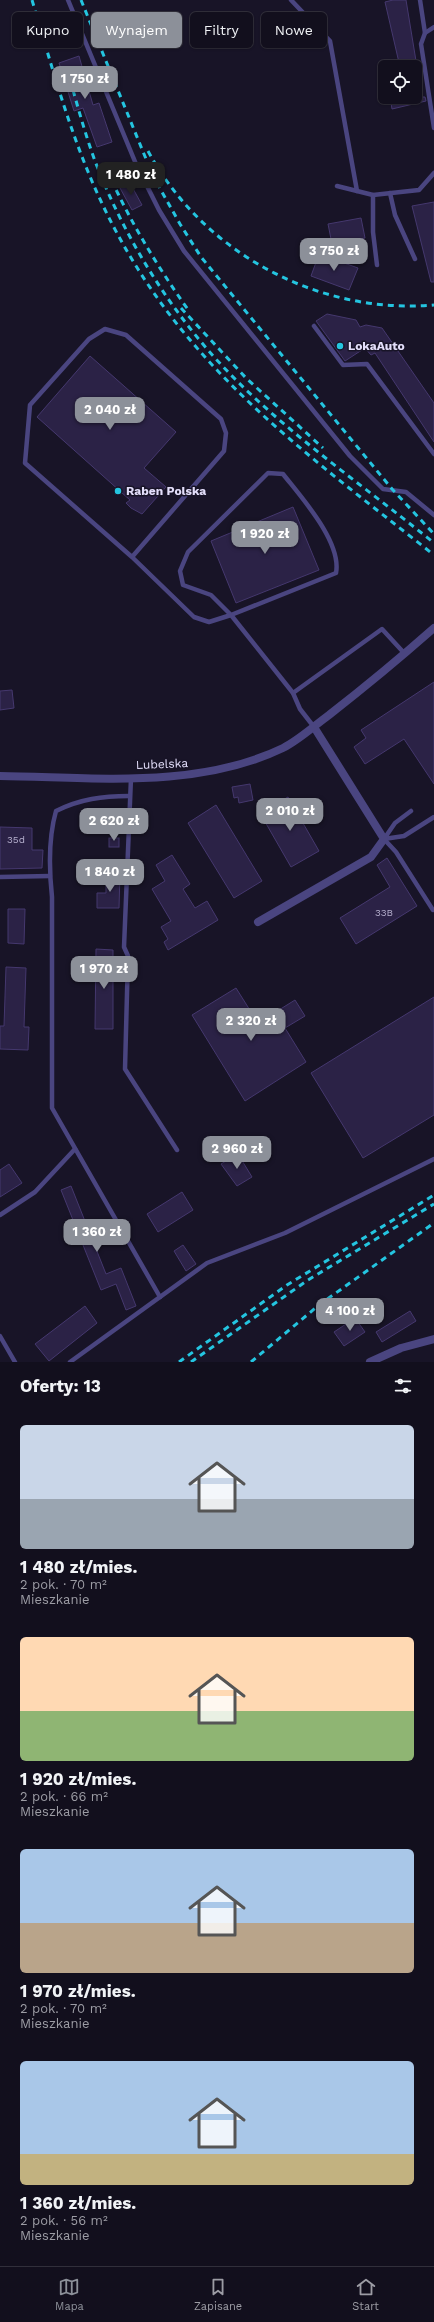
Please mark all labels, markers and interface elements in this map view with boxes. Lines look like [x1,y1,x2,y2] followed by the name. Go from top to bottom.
[12,12,83,48] chip: Kupno
[91,12,182,48] chip: Wynajem
[190,12,253,48] chip: Filtry
[261,12,327,48] chip: Nowe
[378,60,422,104] map controls
[378,60,422,104] button: locate
[44,66,126,100] pin: 1 750 zł
[61,71,109,86] text: 1 750 zł
[90,162,172,196] pin: 1 480 zł
[106,167,156,182] text: 1 480 zł
[293,238,375,272] pin: 3 750 zł
[309,243,359,258] text: 3 750 zł
[348,339,405,353] place label: LokaAuto
[335,341,345,351] marker: LokaAuto
[69,397,151,431] pin: 2 040 zł
[84,402,136,417] text: 2 040 zł
[126,484,206,498] place label: Raben Polska
[113,486,123,496] marker: Raben Polska
[224,521,306,555] pin: 1 920 zł
[240,526,290,541] text: 1 920 zł
[136,756,189,772] street label: Lubelska
[249,798,331,832] pin: 2 010 zł
[265,803,315,818] text: 2 010 zł
[73,808,155,842] pin: 2 620 zł
[88,813,140,828] text: 2 620 zł
[7,834,25,845] house number: 35d
[69,859,151,893] pin: 1 840 zł
[85,864,135,879] text: 1 840 zł
[375,907,393,918] house number: 33B
[63,956,145,990] pin: 1 970 zł
[80,961,128,976] text: 1 970 zł
[210,1008,292,1042] pin: 2 320 zł
[226,1013,276,1028] text: 2 320 zł
[196,1136,278,1170] pin: 2 960 zł
[211,1141,263,1156] text: 2 960 zł
[56,1219,138,1253] pin: 1 360 zł
[72,1224,122,1239] text: 1 360 zł
[309,1298,391,1332] pin: 4 100 zł
[325,1303,375,1318] text: 4 100 zł
[392,1375,414,1397] icon: filters
[20,1376,101,1396] text: Oferty: 13
[181,1451,253,1523] icon: home
[20,1557,137,1577] text: 1 480 zł/mies.
[20,1577,107,1592] text: 2 pok. · 70 m²
[20,1592,89,1607] text: Mieszkanie
[181,1663,253,1735] icon: home
[20,1769,136,1789] text: 1 920 zł/mies.
[20,1789,108,1804] text: 2 pok. · 66 m²
[20,1804,89,1819] text: Mieszkanie
[181,1875,253,1947] icon: home
[20,1981,136,2001] text: 1 970 zł/mies.
[20,2001,107,2016] text: 2 pok. · 70 m²
[20,2016,89,2031] text: Mieszkanie
[181,2087,253,2159] icon: home
[20,2193,136,2213] text: 1 360 zł/mies.
[20,2213,108,2228] text: 2 pok. · 56 m²
[20,2228,89,2243] text: Mieszkanie
[55,2276,84,2313] tab: Mapa
[194,2276,242,2313] tab: Zapisane
[352,2276,379,2313] tab: Start

